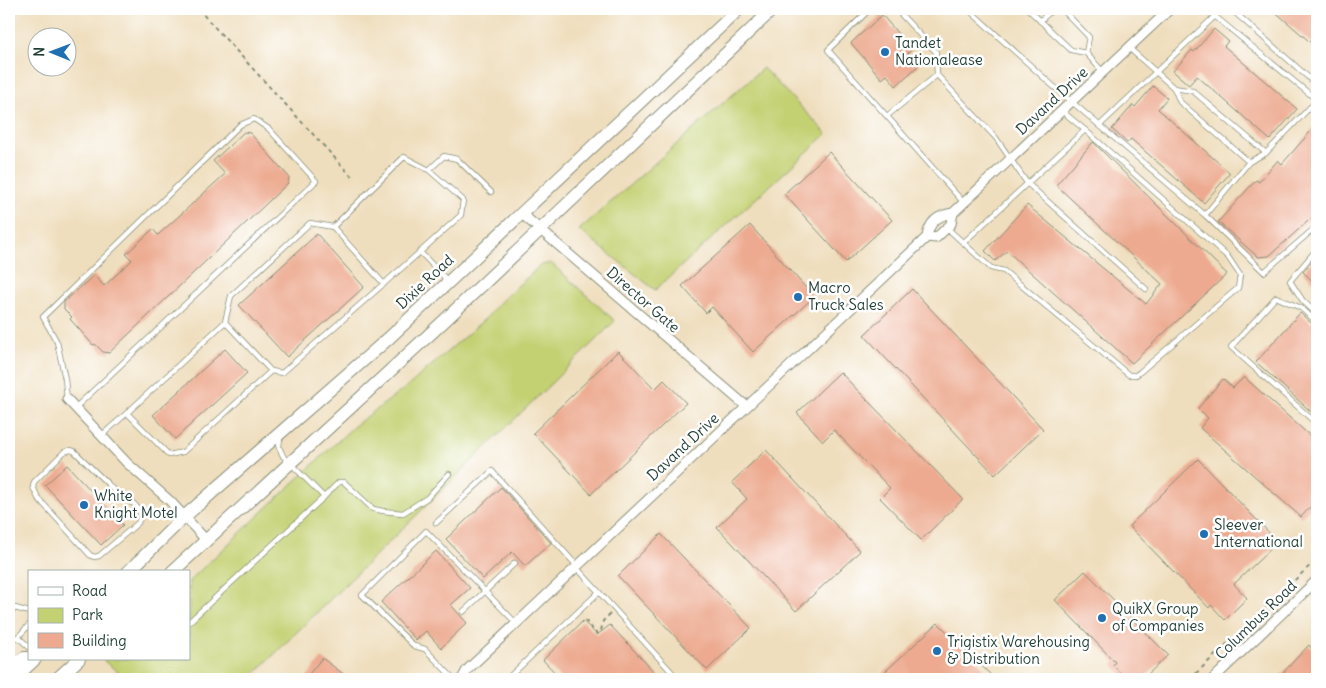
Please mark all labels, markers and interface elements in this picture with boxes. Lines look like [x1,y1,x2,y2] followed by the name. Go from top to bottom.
[28,28,78,78] north arrow
[895,33,983,69] place label: Tandet Nationalease
[879,46,891,58] marker: Tandet Nationalease
[30,47,48,57] text: N
[1012,62,1092,139] street label: Davand Drive
[392,250,457,313] street label: Dixie Road
[603,263,684,337] street label: Director Gate
[808,278,884,314] place label: Macro Truck Sales
[792,291,804,303] marker: Macro Truck Sales
[643,408,723,485] street label: Davand Drive
[94,486,178,522] place label: White Knight Motel
[78,499,90,511] marker: White Knight Motel
[1214,515,1303,551] place label: Sleever International
[1198,528,1210,540] marker: Sleever International
[28,570,190,660] legend
[1211,576,1301,663] street label: Columbus Road
[72,581,107,600] text: Road
[1112,599,1204,635] place label: QuikX Group of Companies
[72,605,103,624] text: Park
[1096,612,1108,624] marker: QuikX Group of Companies
[72,631,127,650] text: Building
[947,632,1090,668] place label: Trigistix Warehousing & Distribution
[931,645,943,657] marker: Trigistix Warehousing & Distribution

